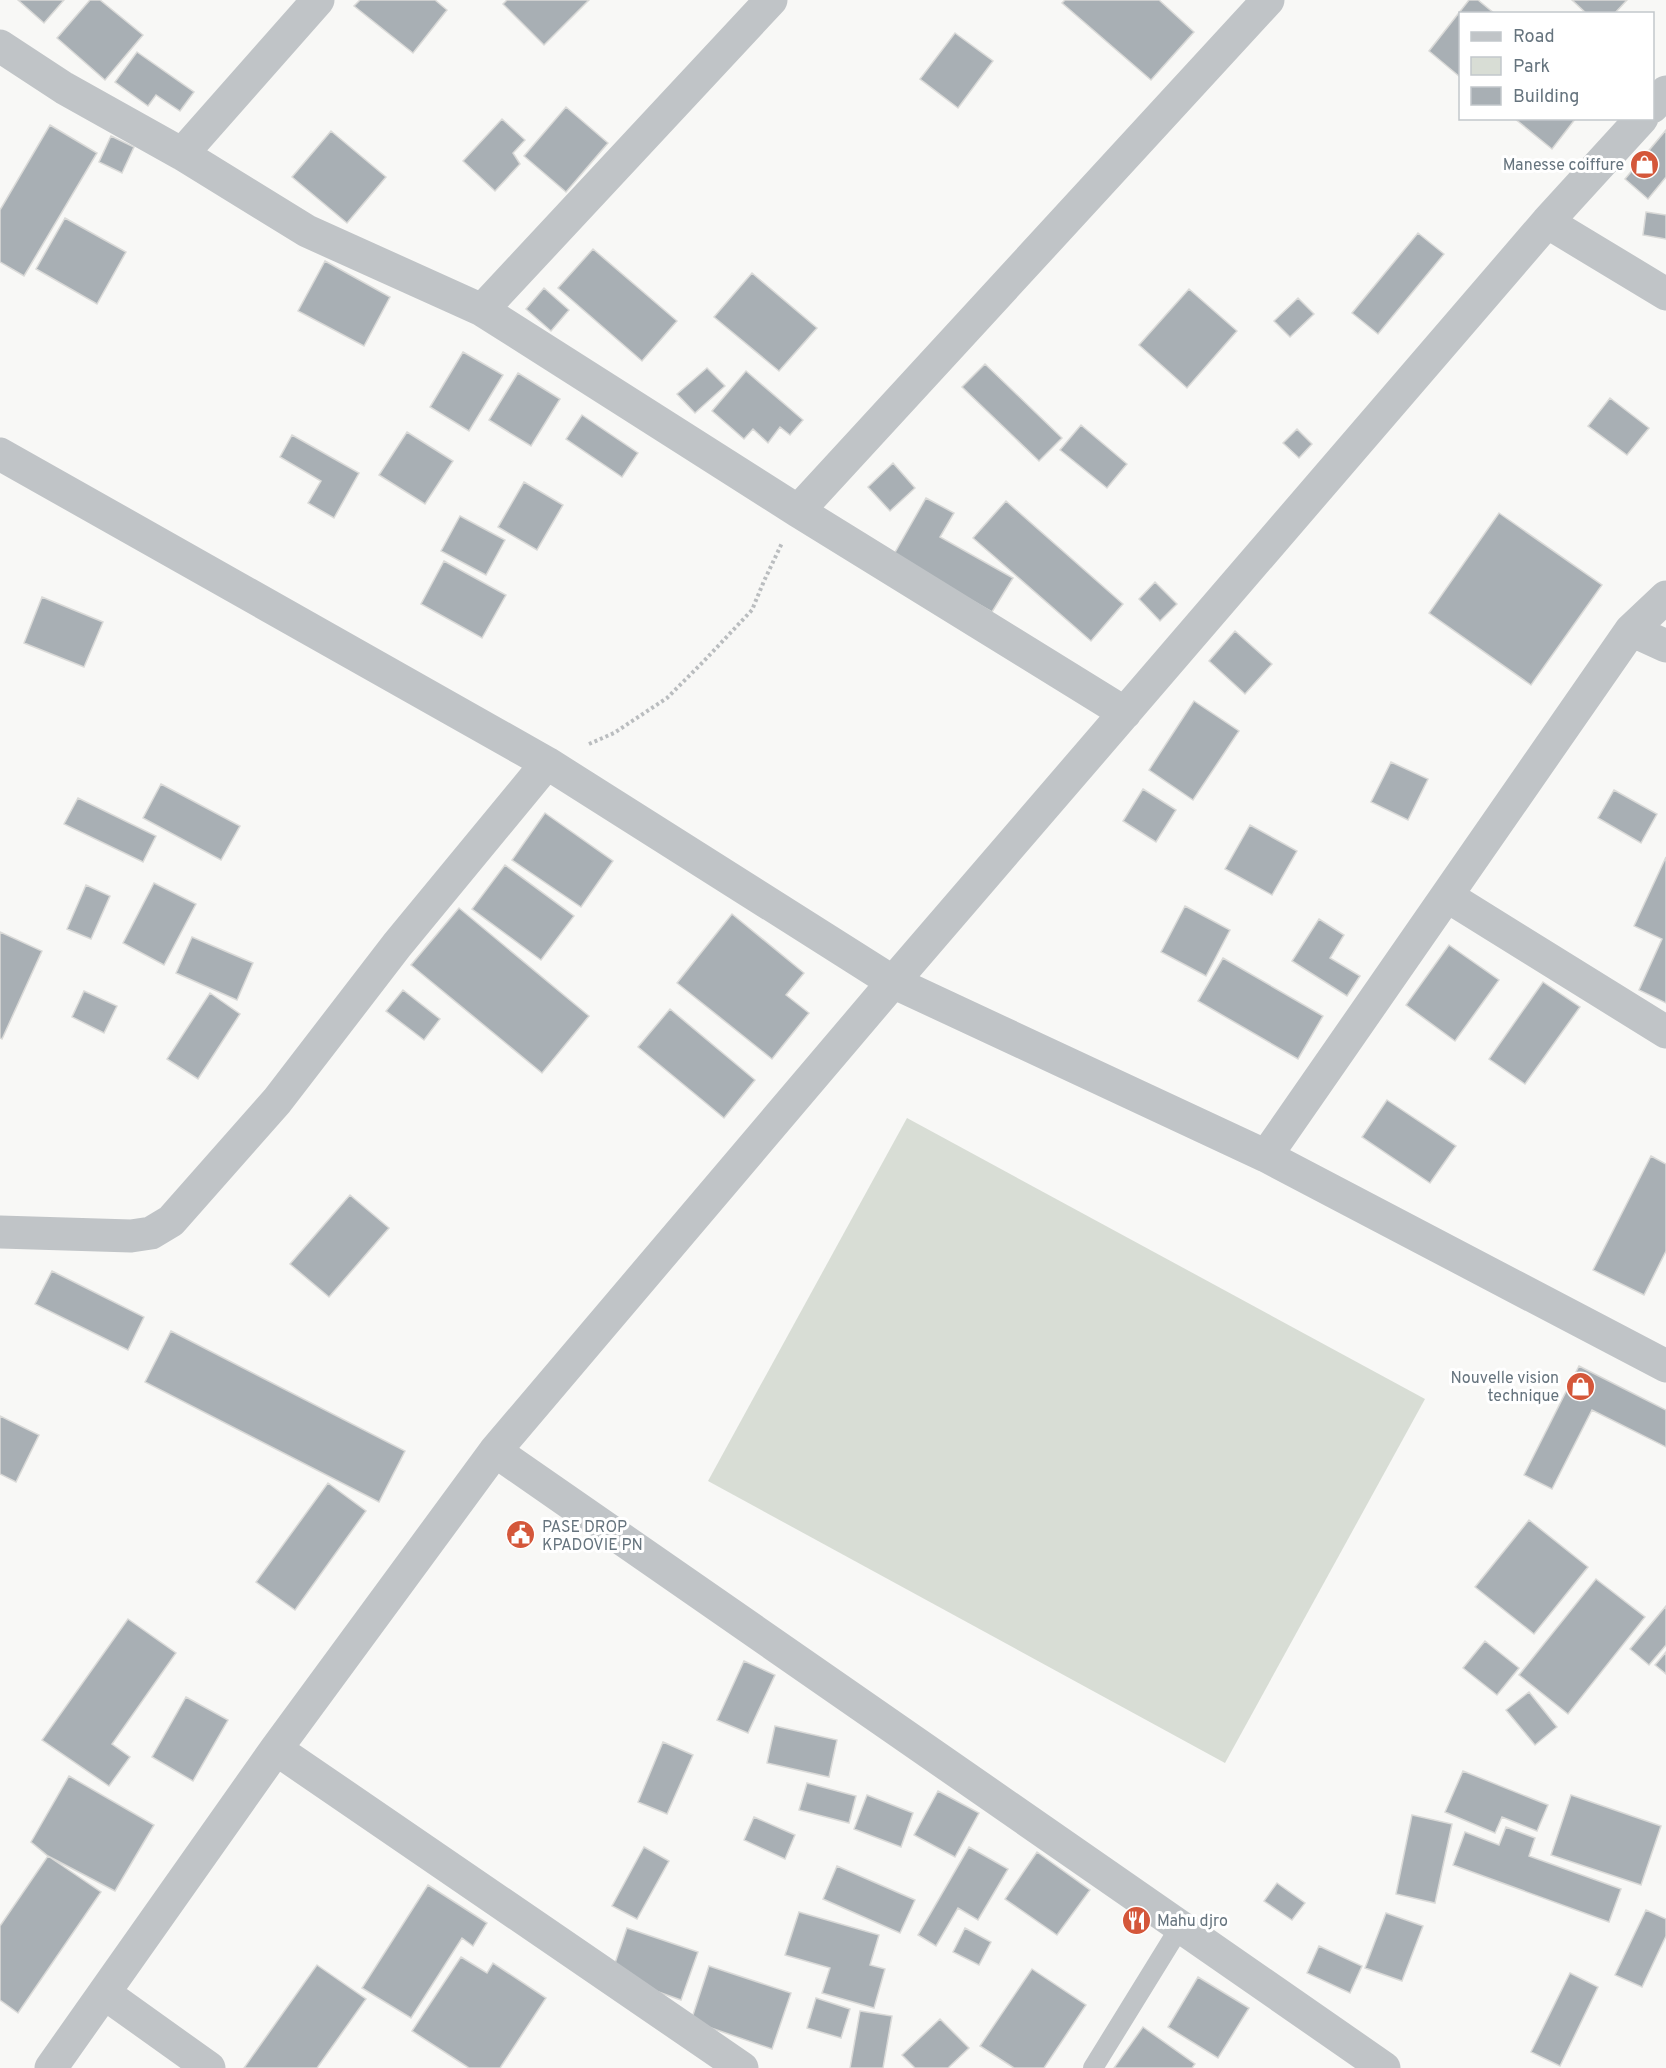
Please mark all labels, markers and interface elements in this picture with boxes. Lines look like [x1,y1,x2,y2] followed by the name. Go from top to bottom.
[1459,12,1654,120] legend
[1513,26,1555,49] text: Road
[1513,56,1550,79] text: Park
[1513,86,1579,109] text: Building
[1629,148,1661,180] shop icon: Manesse coiffure
[1503,156,1624,176] place label: Manesse coiffure
[1450,1369,1559,1407] place label: Nouvelle vision technique
[1564,1370,1596,1402] shop icon: Nouvelle vision technique
[542,1518,643,1556] place label: PASE DROP KPADOVIE PN
[505,1519,537,1551] public building icon: PASE DROP KPADOVIE PN
[1120,1904,1152,1936] restaurant icon: Mahu djro
[1157,1912,1228,1932] place label: Mahu djro

